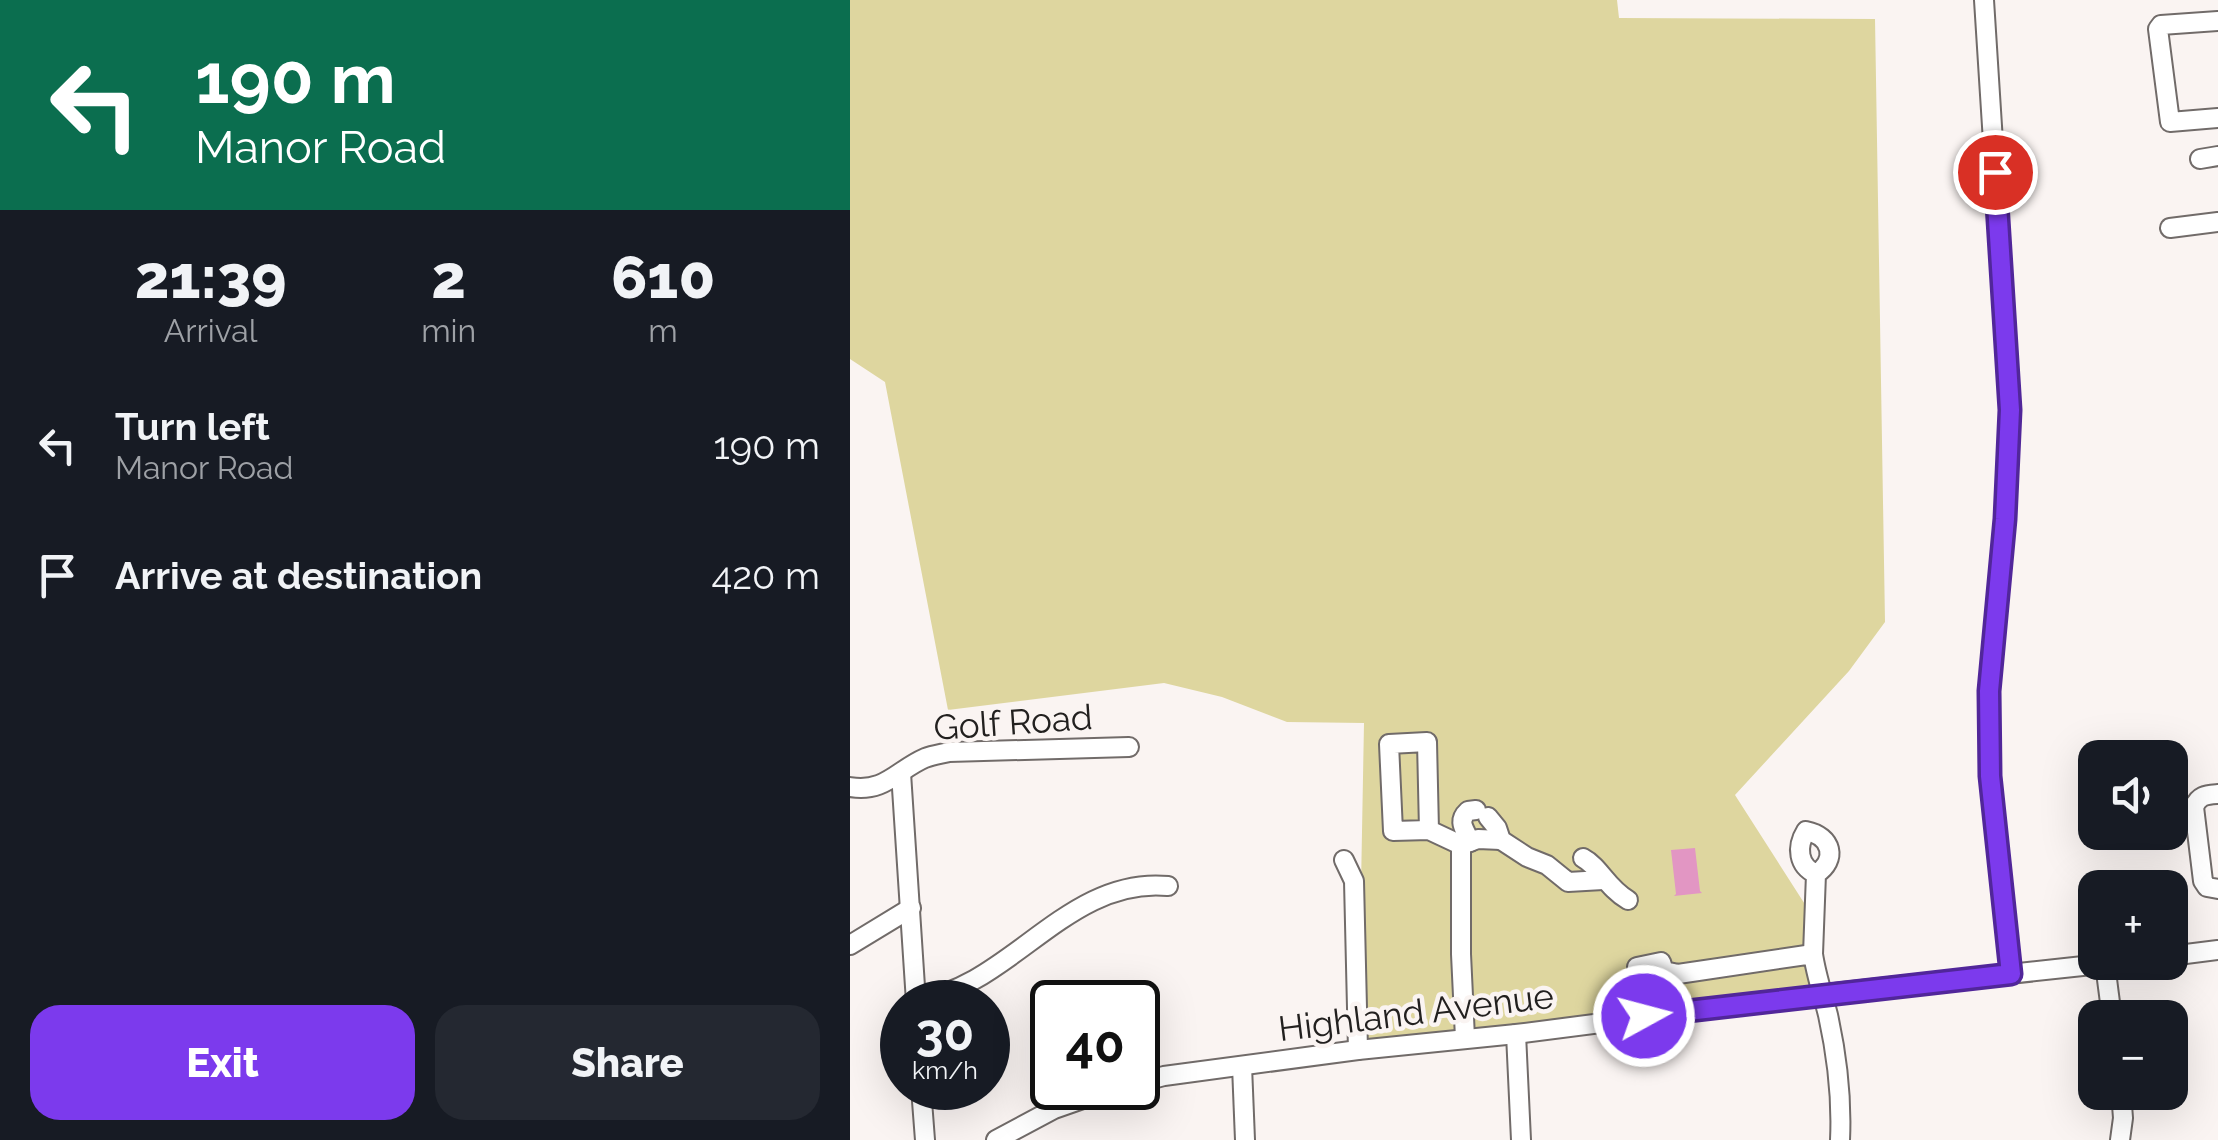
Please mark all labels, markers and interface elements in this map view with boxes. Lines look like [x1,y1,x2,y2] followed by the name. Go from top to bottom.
[195,37,396,119] text: 190 m
[30,40,160,170] icon: left
[195,121,446,174] text: Manor Road
[1953,130,2038,215] pin
[1968,145,2023,200] icon: arrive
[135,242,286,312] text: 21:39
[431,242,466,312] text: 2
[611,242,715,312] text: 610
[164,312,258,349] text: Arrival
[421,312,476,349] text: min
[648,312,678,349] text: m
[115,404,270,449] text: Turn left
[30,418,85,473] icon: left
[714,423,820,468] text: 190 m
[115,449,293,486] text: Manor Road
[30,548,85,603] icon: arrive
[115,553,482,598] text: Arrive at destination
[712,553,820,598] text: 420 m
[932,696,1094,748] street label: Golf Road
[2078,740,2188,1110] map controls
[2078,740,2188,850] button: sound
[2078,870,2188,980] button: +
[1592,964,1696,1068] position arrow
[1276,975,1556,1049] street label: Highland Avenue
[1030,980,1160,1110] speed limit sign: 40
[2078,1000,2188,1110] button: −
[916,1003,974,1062] text: 30
[30,1005,415,1120] button: Exit
[435,1005,820,1120] button: Share
[912,1055,978,1085] text: km/h

